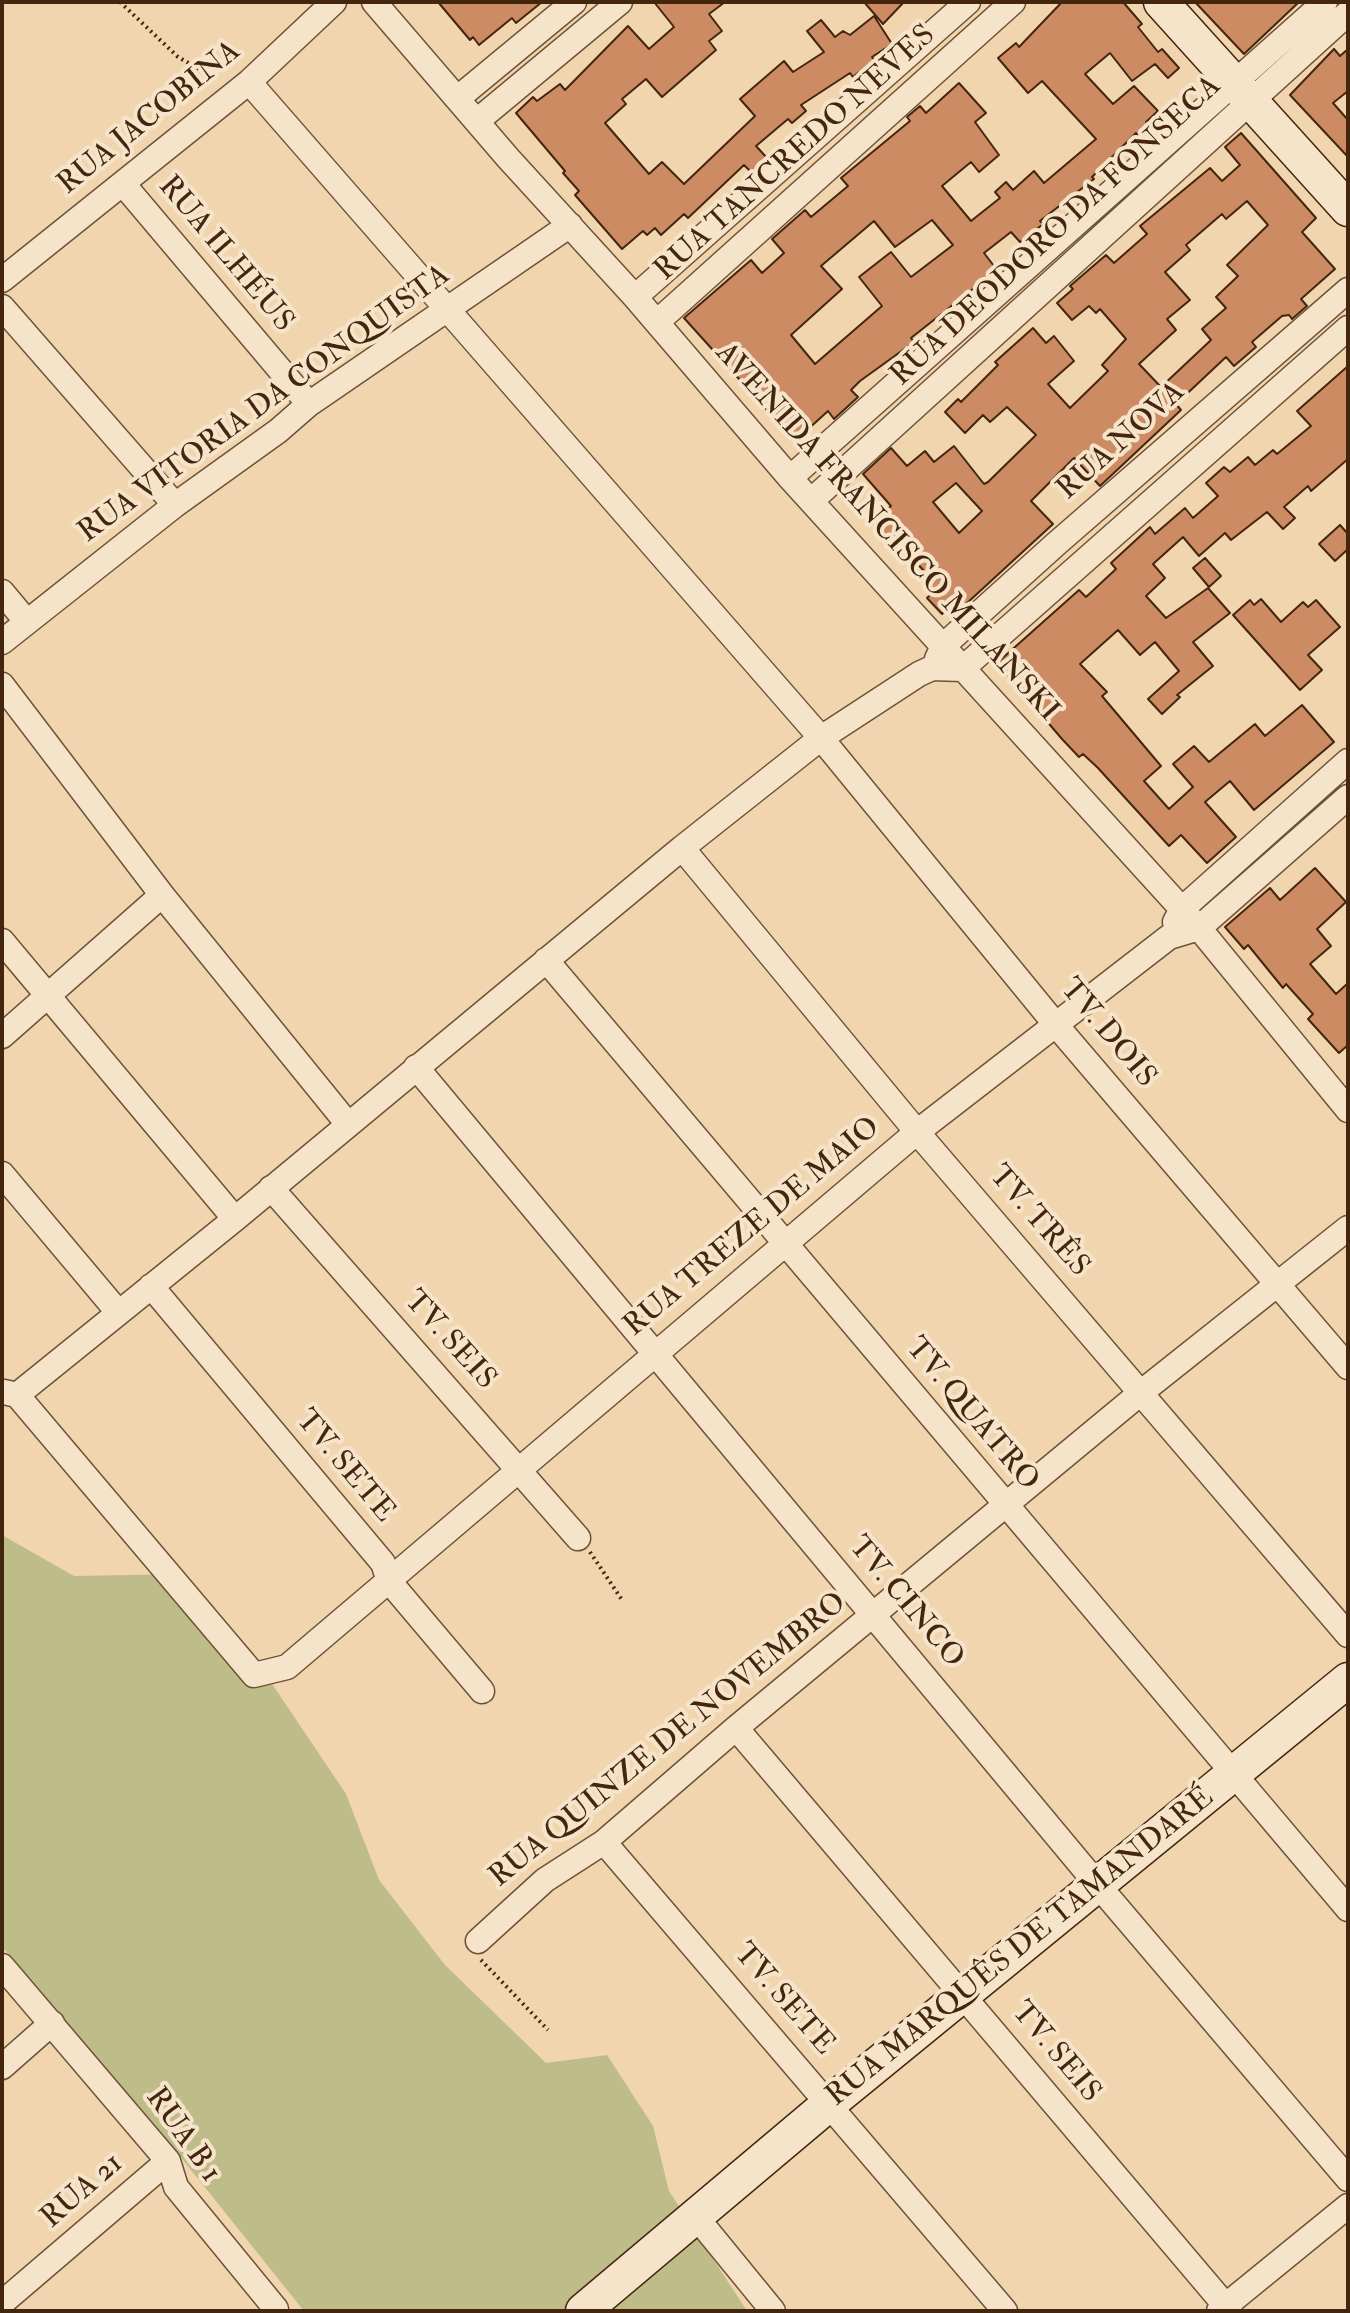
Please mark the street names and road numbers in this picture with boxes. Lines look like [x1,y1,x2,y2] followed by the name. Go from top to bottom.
[648,18,944,290] street label: RUA TANCREDO NEVES
[52,34,248,204] street label: RUA JACOBINA
[884,69,1230,395] street label: RUA DEODORO DA FONSECA
[149,170,301,340] street label: RUA ILHÉUS
[72,258,458,552] street label: RUA VITORIA DA CONQUISTA
[706,336,1066,730] street label: AVENIDA FRANCISCO MILANSKI
[1051,375,1193,509] street label: RUA NOVA
[1051,972,1163,1096] street label: TV. DOIS
[618,1111,888,1345] street label: RUA TREZE DE MAIO
[980,1159,1096,1285] street label: TV. TRÊS
[395,1284,503,1398] street label: TV. SEIS
[897,1331,1045,1499] street label: TV. QUATRO
[287,1403,401,1531] street label: TV. SETE
[840,1530,970,1676] street label: TV. CINCO
[483,1586,855,1896] street label: RUA QUINZE DE NOVEMBRO
[820,1781,1222,2115] street label: RUA MARQUÊS DE TAMANDARÉ
[725,1937,841,2063] street label: TV. SETE
[1002,1995,1108,2111] street label: TV. SEIS
[137,2082,227,2190] street label: RUA B 1
[35,2147,131,2237] street label: RUA 21

